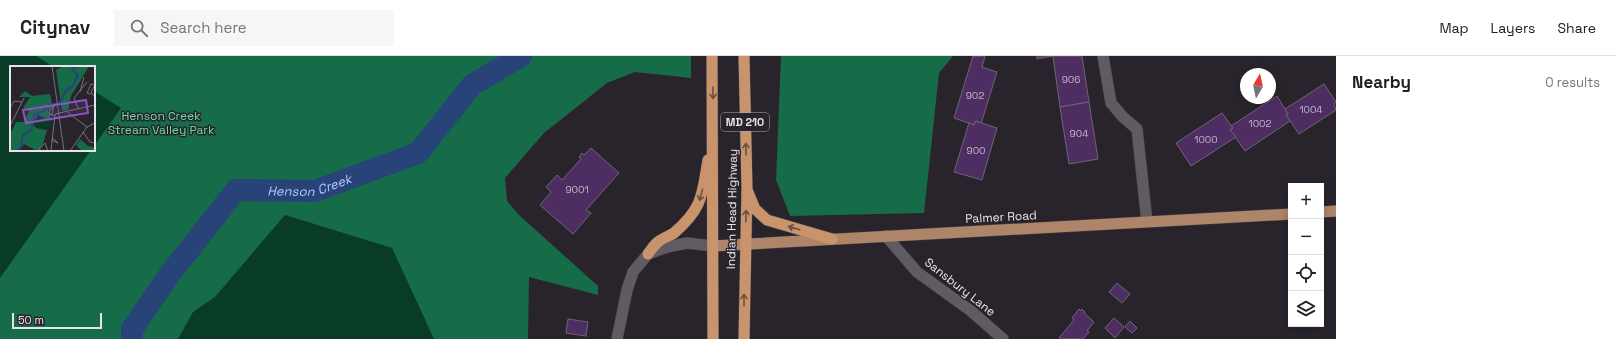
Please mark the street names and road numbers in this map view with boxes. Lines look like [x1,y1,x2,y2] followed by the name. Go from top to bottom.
[721,113,769,131] road number: MD 210
[723,149,741,269] street label: Indian Head Highway
[965,207,1037,227] street label: Palmer Road
[921,254,999,320] street label: Sansbury Lane

